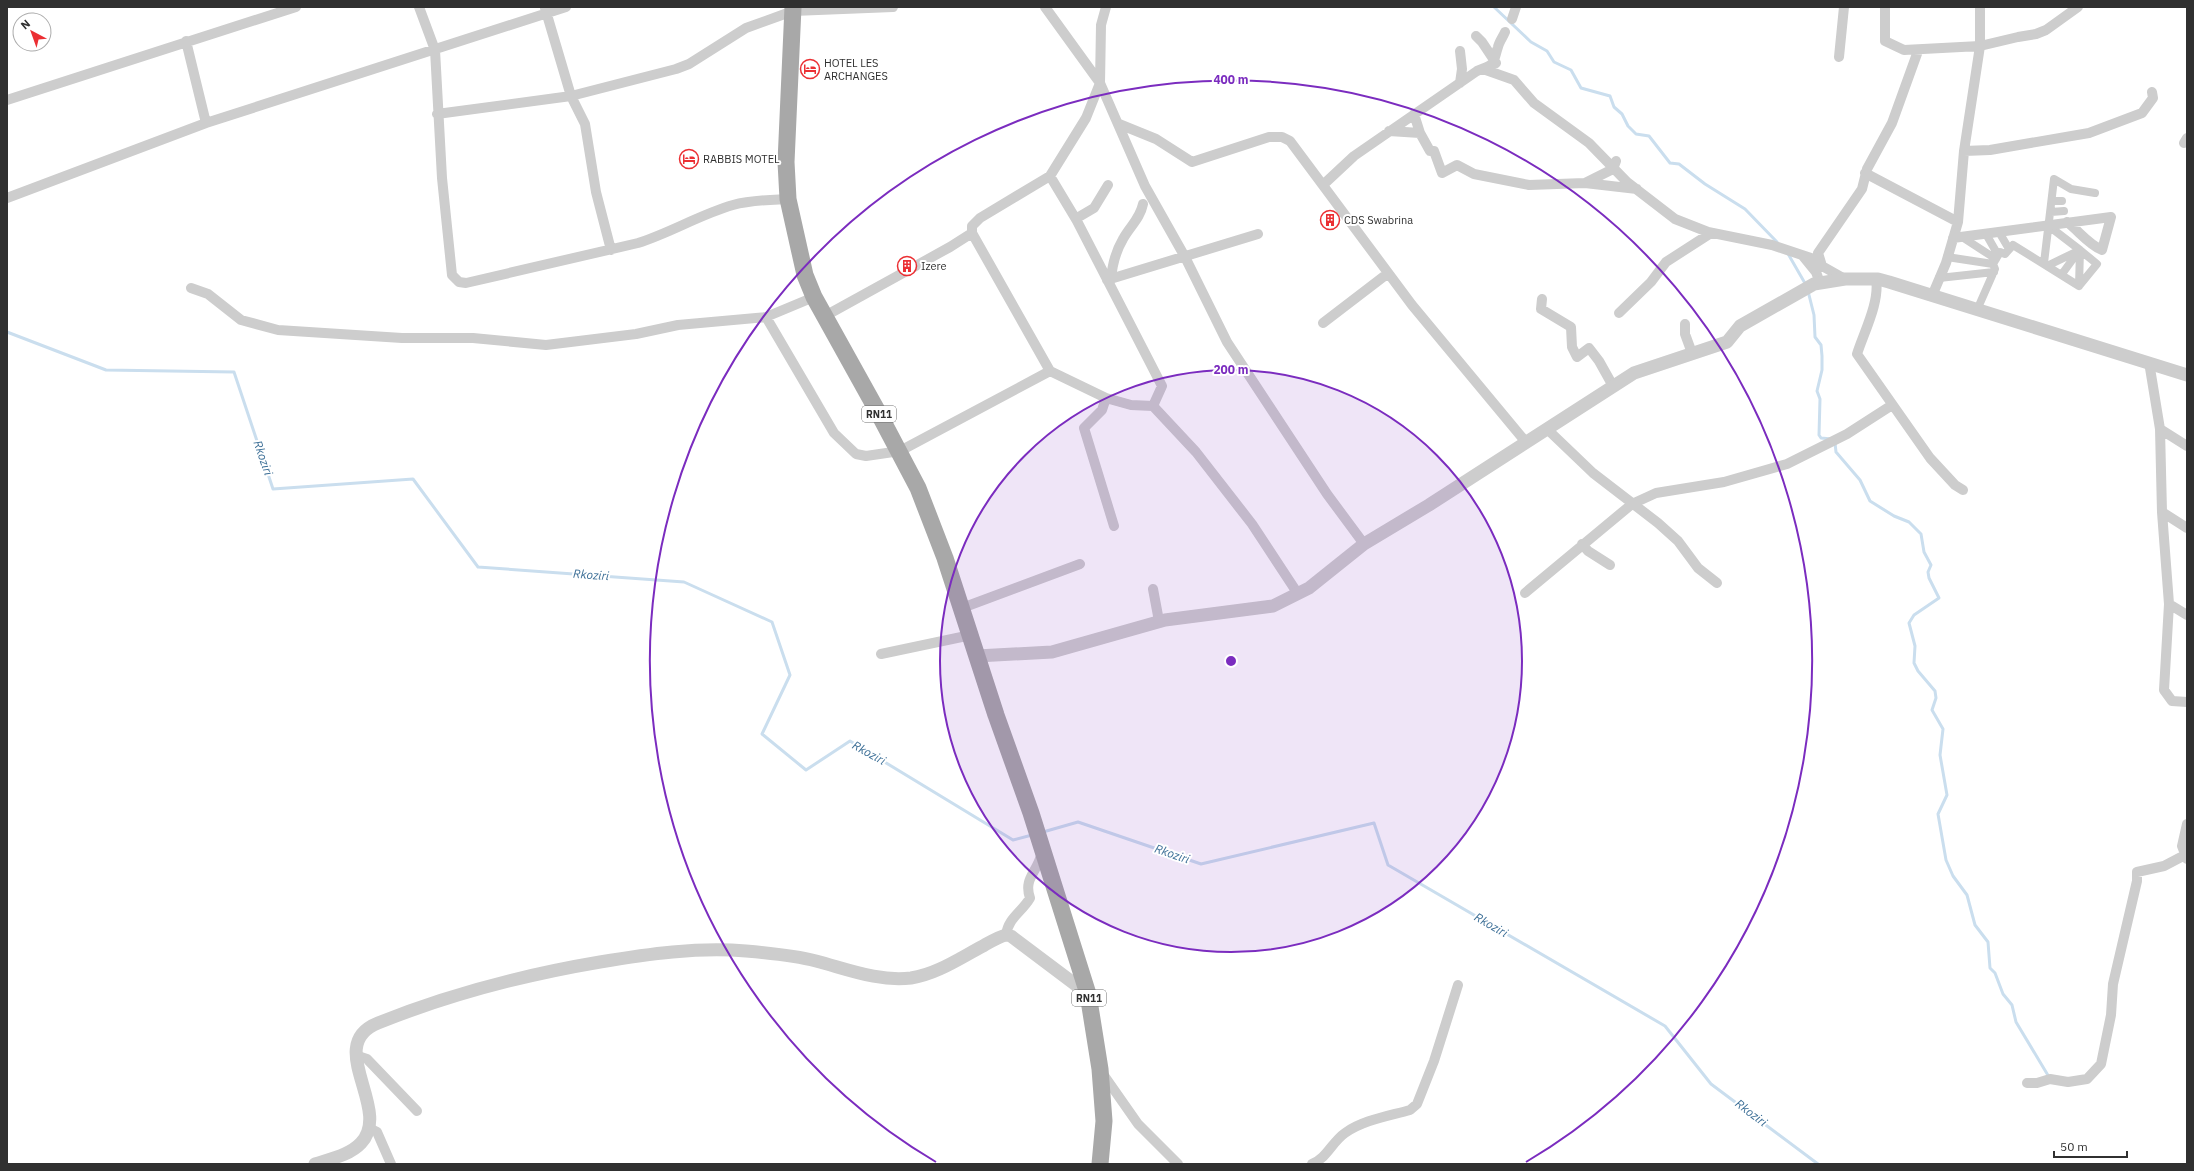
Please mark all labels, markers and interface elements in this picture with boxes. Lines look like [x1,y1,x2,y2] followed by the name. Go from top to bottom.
[12,12,52,52] north arrow
[18,17,33,32] text: N
[824,56,888,83] place label: HOTEL LES ARCHANGES
[799,58,821,80] hotel icon: HOTEL LES ARCHANGES
[1213,72,1249,87] text: 400 m
[678,148,700,170] hotel icon: RABBIS MOTEL
[703,152,780,166] place label: RABBIS MOTEL
[1319,209,1341,231] building icon: CDS Swabrina
[1344,213,1413,227] place label: CDS Swabrina
[896,255,918,277] building icon: Izere
[921,259,946,273] place label: Izere
[1213,362,1249,377] text: 200 m
[862,406,896,422] road number: RN11
[251,438,277,478] water label: Rkoziri
[573,566,610,583] water label: Rkoziri
[1224,654,1238,668] centre of rings
[850,737,889,768] water label: Rkoziri
[1153,841,1192,867] water label: Rkoziri
[1472,909,1511,940] water label: Rkoziri
[1072,990,1106,1006] road number: RN11
[1732,1096,1771,1130] water label: Rkoziri
[2054,1133,2127,1159] scale bar
[2060,1139,2088,1154] text: 50 m

